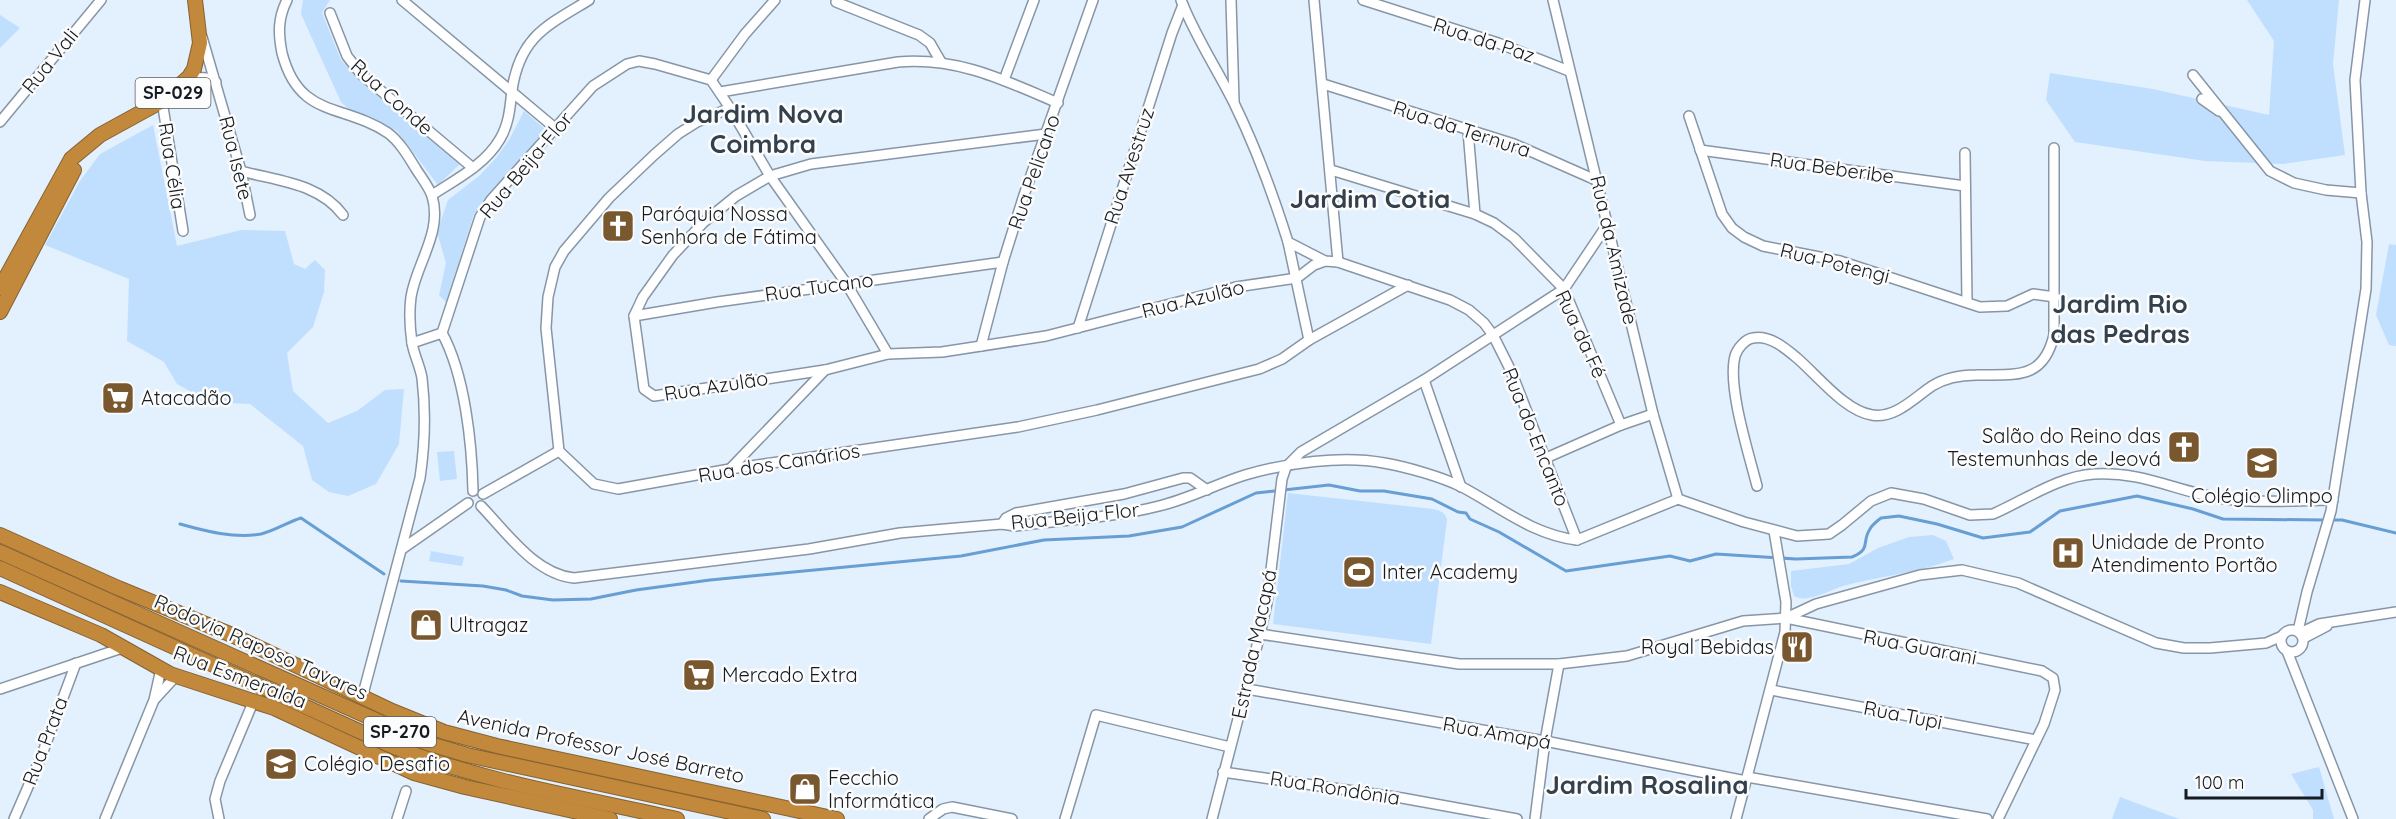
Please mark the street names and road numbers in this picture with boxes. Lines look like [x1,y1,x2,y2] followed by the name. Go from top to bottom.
[1430,11,1538,68] street label: Rua da Paz
[16,23,83,98] street label: Rua Vali
[346,53,439,140] street label: Rua Conde
[136,78,210,108] road number: SP-029
[1390,95,1534,163] street label: Rua da Ternura
[1098,104,1159,227] street label: Rua Avestruz
[474,106,578,223] street label: Rua Beija-Flor
[1002,111,1065,233] street label: Rua Pelicano
[214,113,259,203] street label: Rua Isete
[153,121,192,211] street label: Rua Célia
[1768,146,1896,189] street label: Rua Beberibe
[1585,173,1644,327] street label: Rua da Amizade
[1778,237,1893,288] street label: Rua Potengi
[763,267,875,306] street label: Rua Tucano
[1139,274,1247,323] street label: Rua Azulão
[1550,286,1613,382] street label: Rua da Fé
[1497,364,1576,510] street label: Rua do Encanto
[662,365,770,406] street label: Rua Azulão
[696,437,862,488] street label: Rua dos Canários
[1009,496,1141,535] street label: Rua Beija Flor
[1225,567,1282,721] street label: Estrada Macapá
[151,588,372,705] street label: Rodovia Raposo Tavares
[1861,623,1979,670] street label: Rua Guarani
[170,640,310,713] street label: Rua Esmeralda
[16,693,73,789] street label: Rua Prata
[1862,695,1945,734] street label: Rua Tupi
[455,703,747,788] street label: Avenida Professor José Barreto
[1441,711,1553,754] street label: Rua Amapá
[364,717,436,747] road number: SP-270
[1268,765,1402,810] street label: Rua Rondônia

